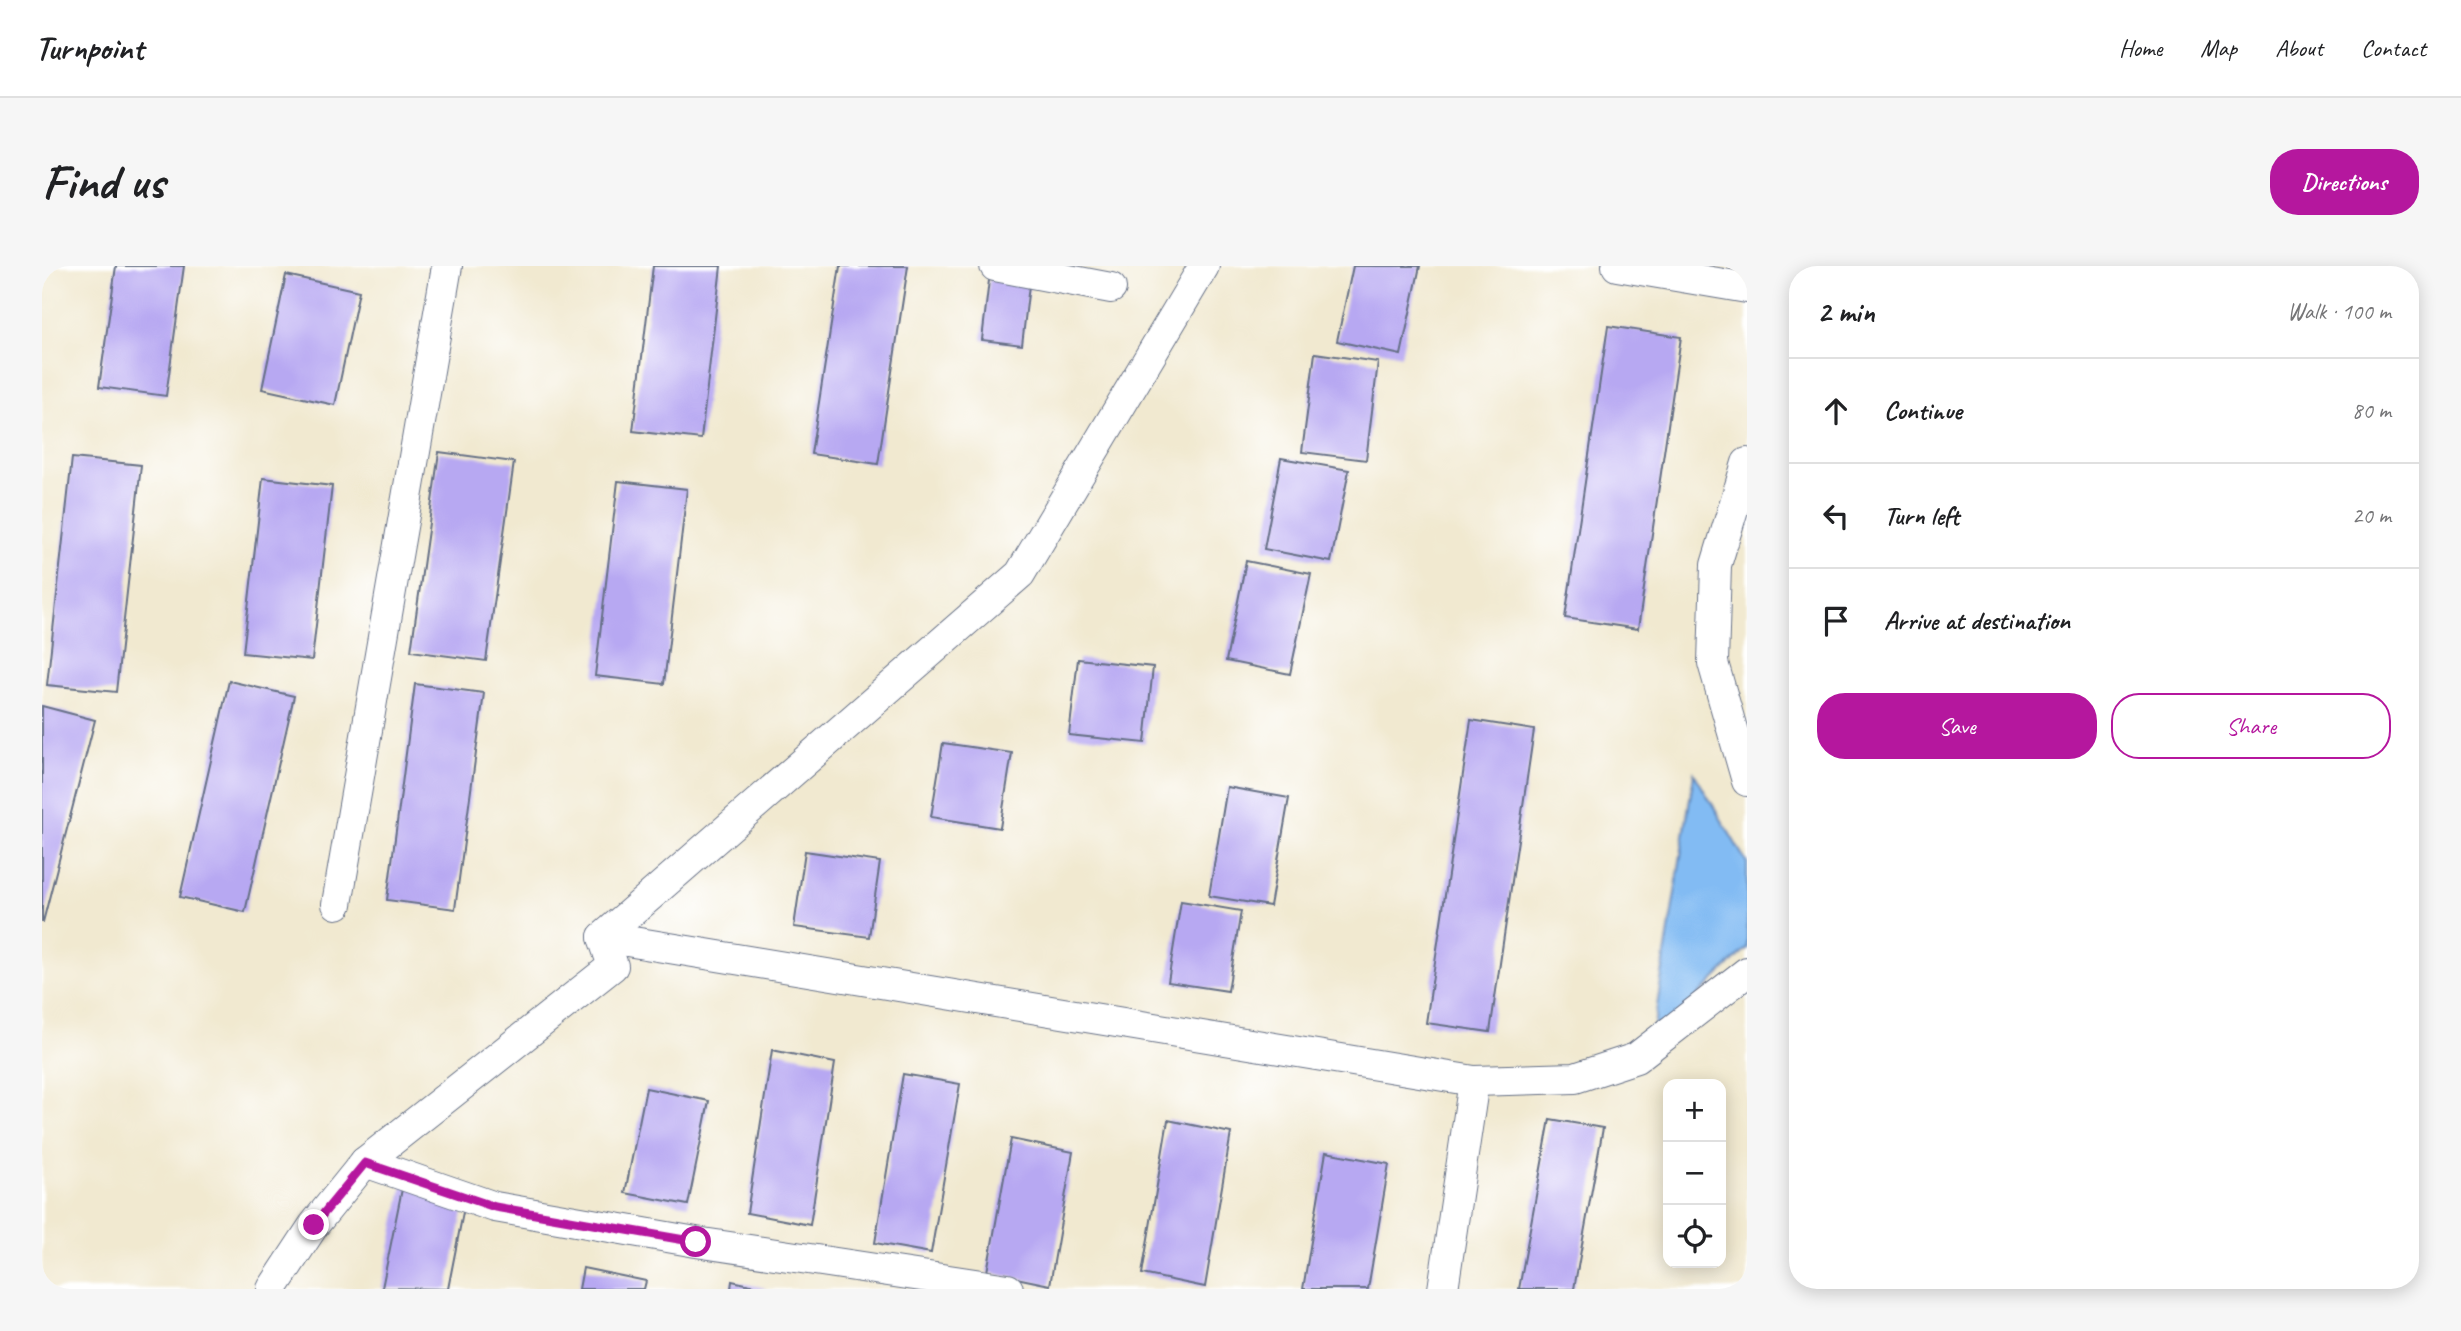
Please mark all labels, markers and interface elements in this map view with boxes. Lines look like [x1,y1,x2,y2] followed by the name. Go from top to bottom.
[35,27,143,69] text: Turnpoint
[2119,33,2162,63] text: Home
[2200,33,2237,63] text: Map
[2275,33,2323,63] text: About
[2361,33,2426,63] text: Contact
[2270,149,2419,215] button: Directions
[42,151,164,213] text: Find us
[1817,293,1874,331] text: 2 min
[2287,297,2391,326] text: Walk · 100 m
[1817,392,1855,430] icon: ahead
[1884,394,1962,427] text: Continue
[2352,396,2391,425] text: 80 m
[1817,497,1855,535] icon: left
[1884,499,1959,532] text: Turn left
[2352,501,2391,530] text: 20 m
[1817,602,1855,640] icon: arrive
[1884,604,2070,637] text: Arrive at destination
[1817,693,2097,759] button: Save
[2111,693,2391,759] button: Share
[1663,1079,1726,1268] map controls
[1663,1079,1726,1142] button: +
[1663,1142,1726,1205] button: −
[1663,1205,1726,1268] button: locate
[298,1209,329,1240] route end
[680,1226,711,1257] route start

